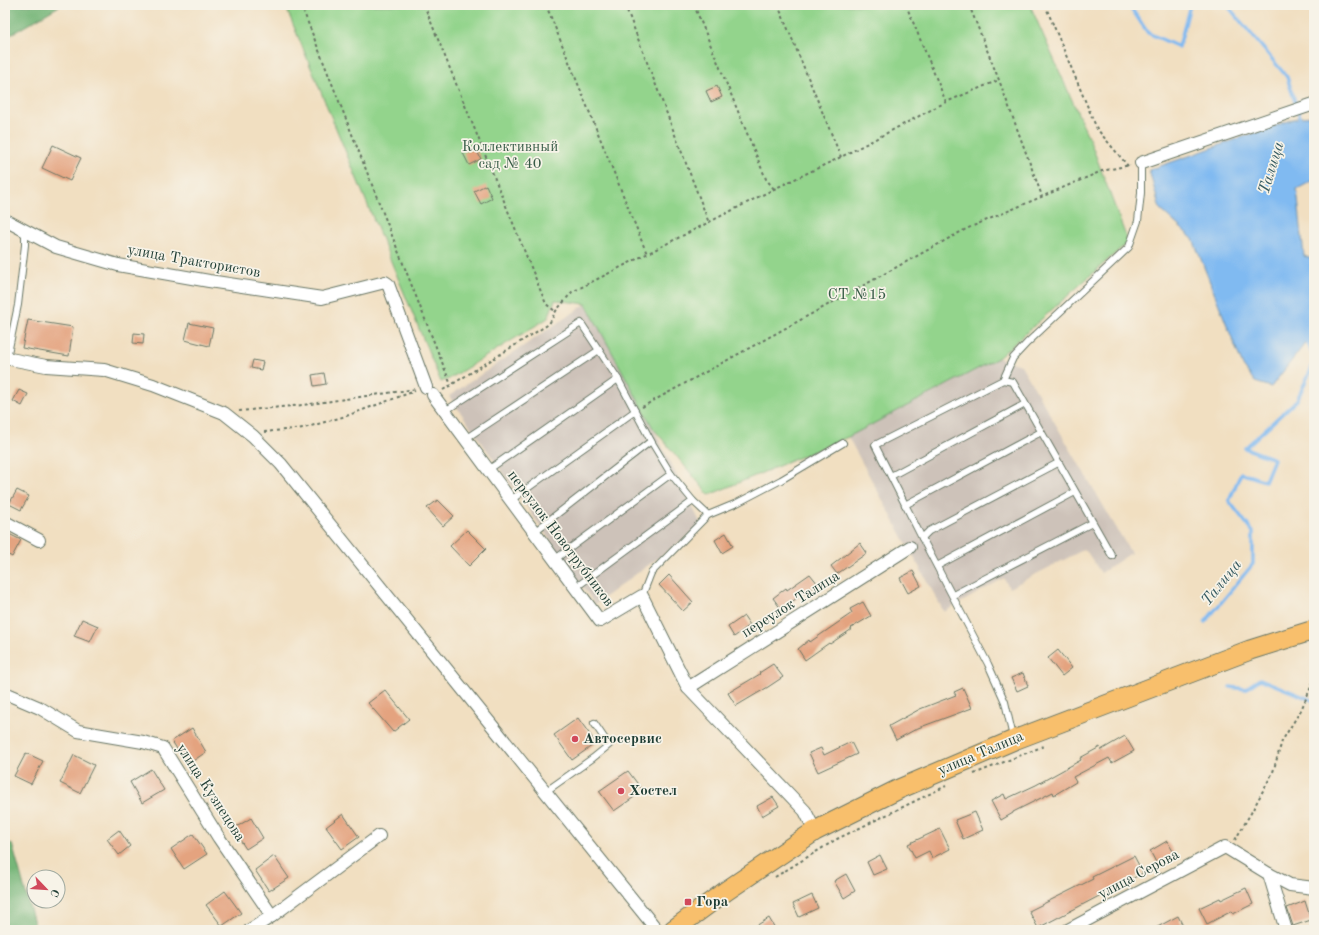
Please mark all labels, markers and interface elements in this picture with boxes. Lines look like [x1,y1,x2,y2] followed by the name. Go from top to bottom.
[462,140,558,172] park label: Коллективный сад № 40
[1256,140,1288,196] water label: Талица
[126,243,262,281] street label: улица Трактористов
[828,288,886,303] park label: СТ №15
[504,468,616,610] street label: переулок Новотрубников
[1199,557,1245,609] water label: Талица
[739,569,843,641] street label: переулок Талица
[936,729,1026,779] street label: улица Талица
[583,732,662,747] place label: Автосервис
[570,734,580,744] marker: Автосервис
[173,741,247,845] street label: улица Кузнецова
[629,784,677,799] place label: Хостел
[616,786,626,796] marker: Хостел
[1096,847,1182,903] street label: улица Серова
[26,869,66,909] north arrow
[47,887,60,898] text: С
[696,895,729,910] place label: Гора
[683,897,693,907] marker: Гора

